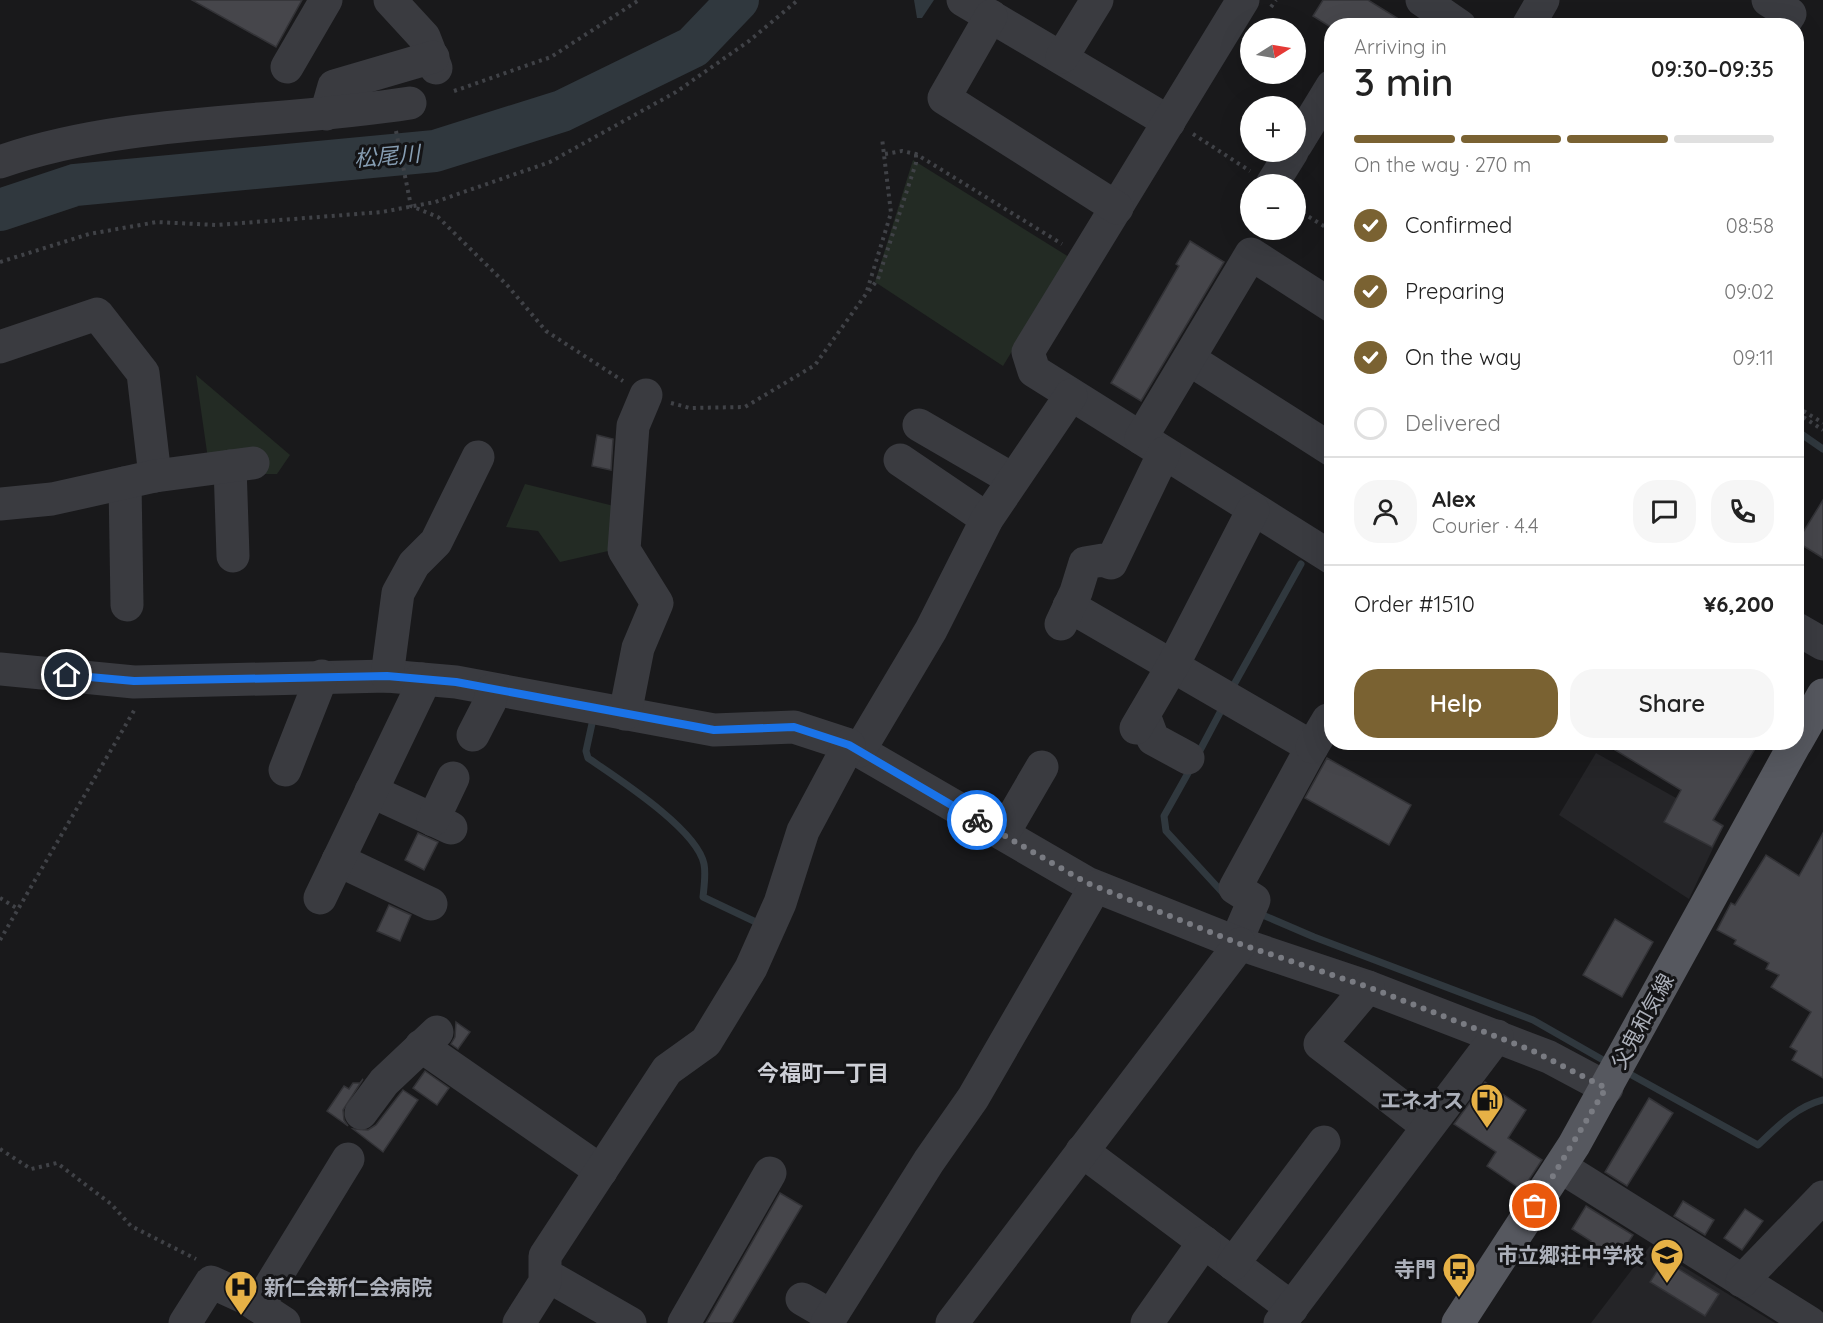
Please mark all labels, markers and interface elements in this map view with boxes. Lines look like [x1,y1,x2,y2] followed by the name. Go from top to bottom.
[1240,18,1306,84] north arrow
[1240,18,1306,240] map controls
[1354,34,1447,59] text: Arriving in
[1651,55,1774,83] text: 09:30–09:35
[1354,57,1453,106] text: 3 min
[1240,96,1306,162] button: +
[353,139,423,173] water label: 松尾川
[1354,152,1531,177] text: On the way · 270 m
[1240,174,1306,240] button: −
[1354,209,1387,242] icon: check
[1405,211,1512,239] text: Confirmed
[1726,213,1774,238] text: 08:58
[1354,275,1387,308] icon: check
[1405,277,1505,305] text: Preparing
[1724,279,1774,304] text: 09:02
[1354,341,1387,374] icon: check
[1405,343,1521,371] text: On the way
[1732,345,1774,370] text: 09:11
[1405,409,1501,437] text: Delivered
[1354,480,1417,543] button: person
[1633,480,1696,543] button: chat
[1711,480,1774,543] button: phone
[1432,485,1475,513] text: Alex
[1432,513,1538,538] text: Courier · 4.4
[1354,590,1475,618] text: Order #1510
[1703,590,1774,618] text: ¥6,200
[41,649,92,700] pin
[50,658,83,691] icon: home
[1354,669,1558,738] button: Help
[1570,669,1774,738] button: Share
[947,790,1007,850] courier
[961,804,994,837] icon: bike
[1605,969,1679,1073] street label: 父鬼和気線
[757,1059,889,1087] district label: 今福町一丁目
[1469,1082,1505,1129] fuel station icon: エネオス
[1380,1087,1464,1113] place label: エネオス
[1509,1180,1560,1231] pin
[1518,1189,1551,1222] icon: bag
[1649,1237,1685,1284] school or university icon: 市立郷荘中学校
[1497,1242,1644,1268] place label: 市立郷荘中学校
[1441,1251,1477,1298] bus stop icon: 寺門
[1394,1256,1436,1282] place label: 寺門
[223,1269,259,1316] hospital icon: 新仁会新仁会病院
[264,1274,432,1300] place label: 新仁会新仁会病院

